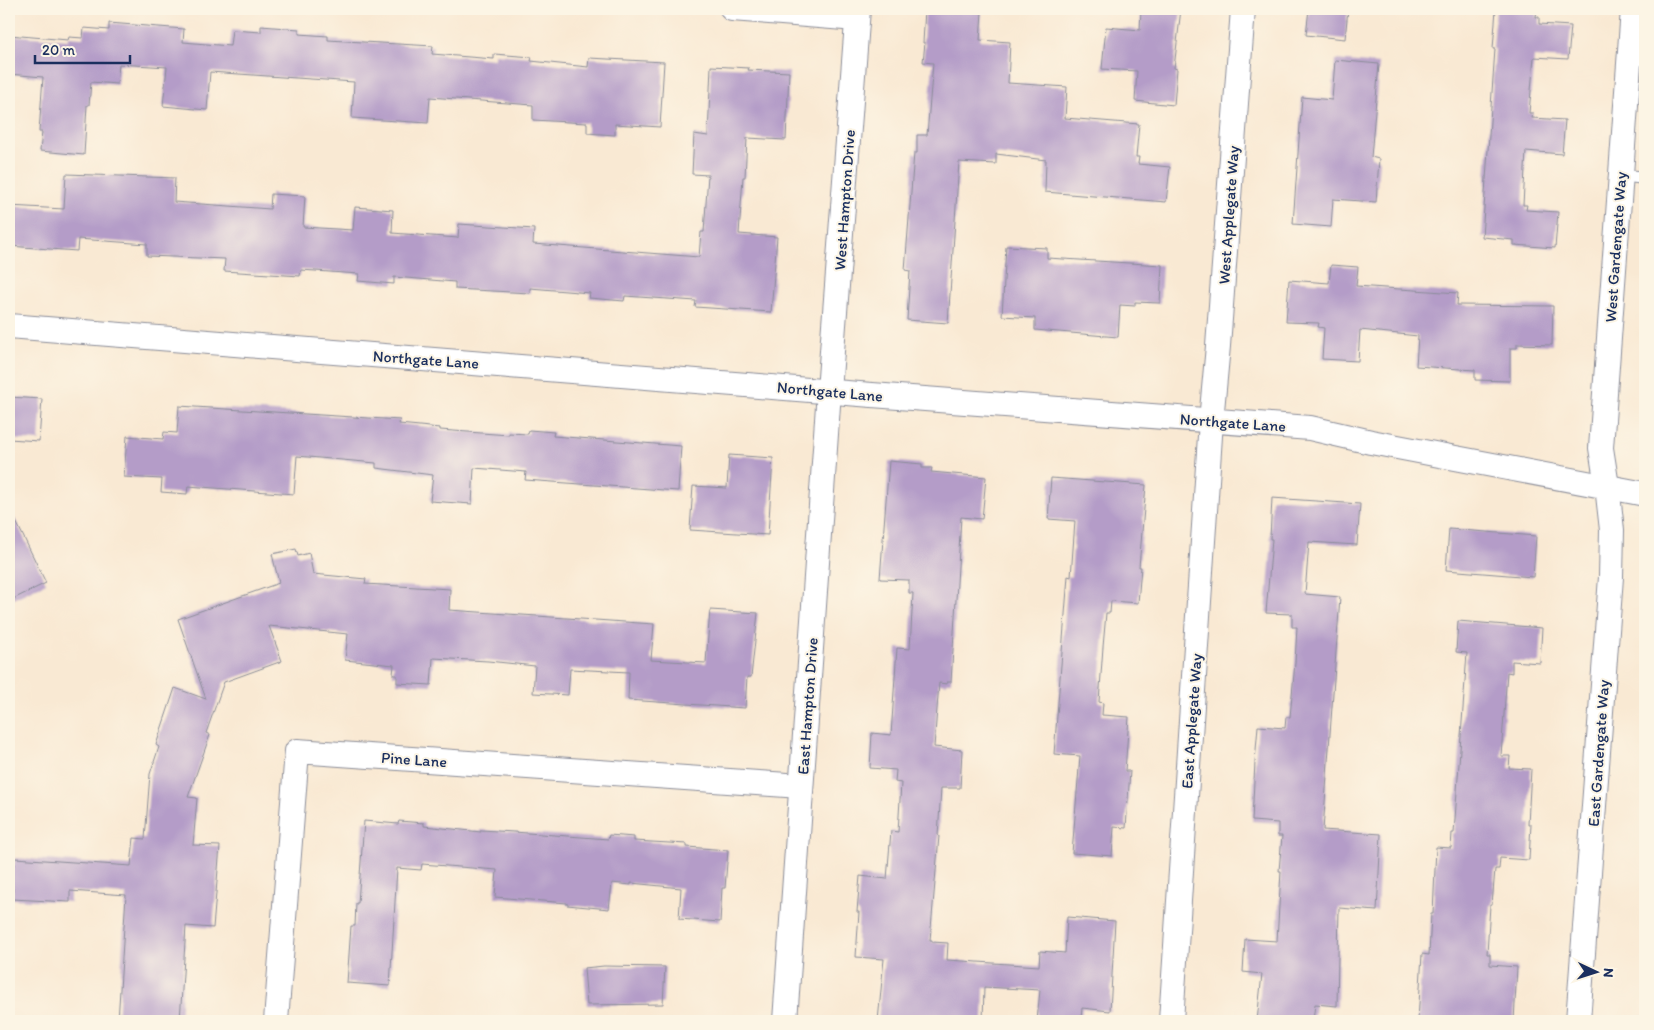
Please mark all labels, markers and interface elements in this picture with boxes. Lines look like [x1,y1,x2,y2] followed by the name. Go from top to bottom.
[35,32,130,64] scale bar
[42,41,76,59] text: 20 m
[830,129,859,271] street label: West Hampton Drive
[1214,144,1243,285] street label: West Applegate Way
[1601,171,1630,323] street label: West Gardengate Way
[372,346,480,373] street label: Northgate Lane
[776,377,884,406] street label: Northgate Lane
[1179,409,1287,436] street label: Northgate Lane
[793,637,822,775] street label: East Hampton Drive
[1177,652,1206,789] street label: East Applegate Way
[1584,678,1613,827] street label: East Gardengate Way
[380,748,448,771] street label: Pine Lane
[1572,948,1622,998] north arrow
[1600,968,1617,978] text: N

